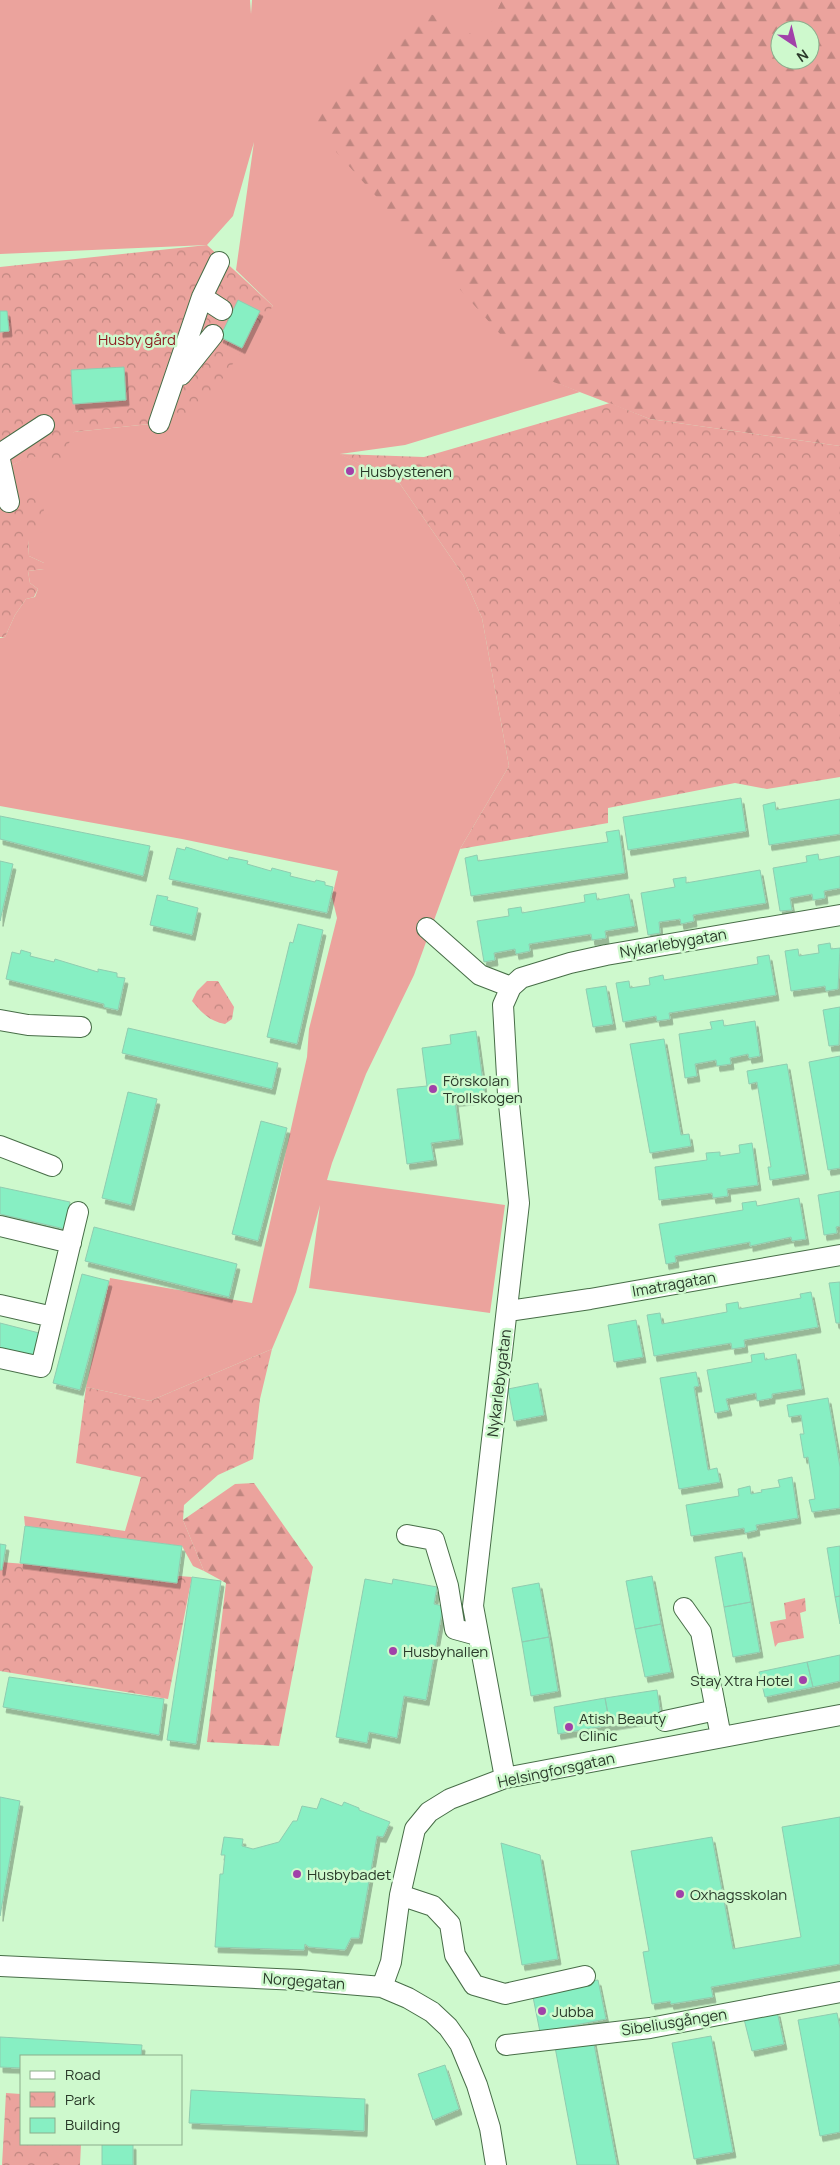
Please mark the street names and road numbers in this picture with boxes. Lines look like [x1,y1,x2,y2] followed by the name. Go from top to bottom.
[618,923,728,963] street label: Nykarlebygatan
[631,1266,718,1302] street label: Imatragatan
[482,1328,516,1438] street label: Nykarlebygatan
[496,1747,616,1793] street label: Helsingforsgatan
[262,1968,346,1994] street label: Norgegatan
[620,2003,728,2041] street label: Sibeliusgången

